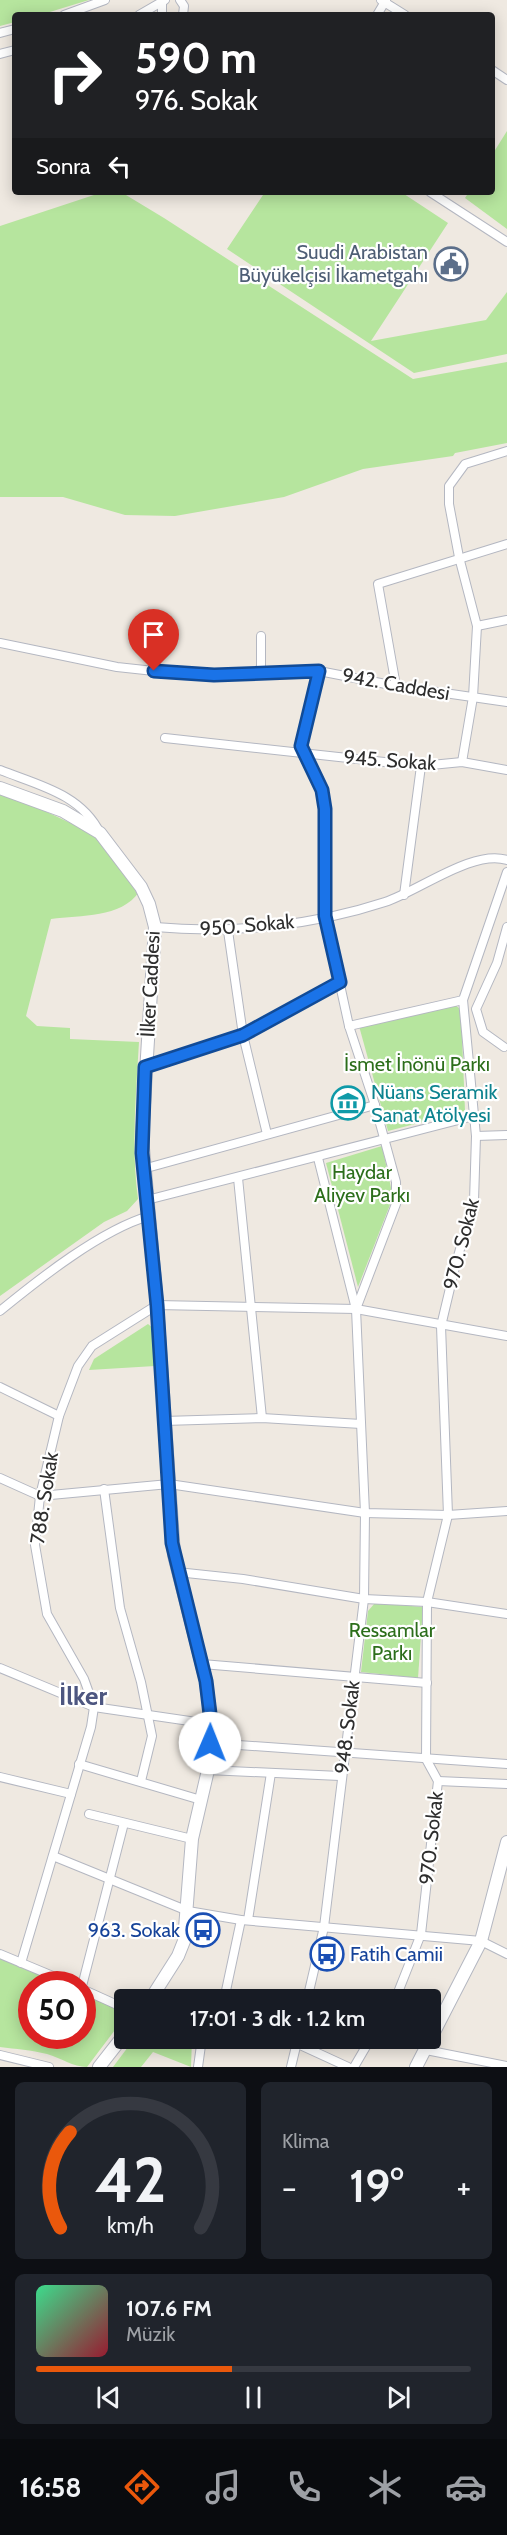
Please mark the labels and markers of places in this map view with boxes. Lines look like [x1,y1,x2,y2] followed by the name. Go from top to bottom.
[239,240,428,287] place label: Suudi Arabistan Büyükelçisi İkametgahı
[433,246,469,282] public building icon: Suudi Arabistan Büyükelçisi İkametgahı
[128,609,179,671] pin
[371,1080,497,1127] place label: Nüans Seramik Sanat Atölyesi
[330,1085,366,1121] museum icon: Nüans Seramik Sanat Atölyesi
[185,1912,221,1948] bus stop icon: 963. Sokak
[88,1918,180,1942] place label: 963. Sokak
[309,1936,345,1972] bus stop icon: Fatih Camii
[350,1942,443,1966] place label: Fatih Camii

